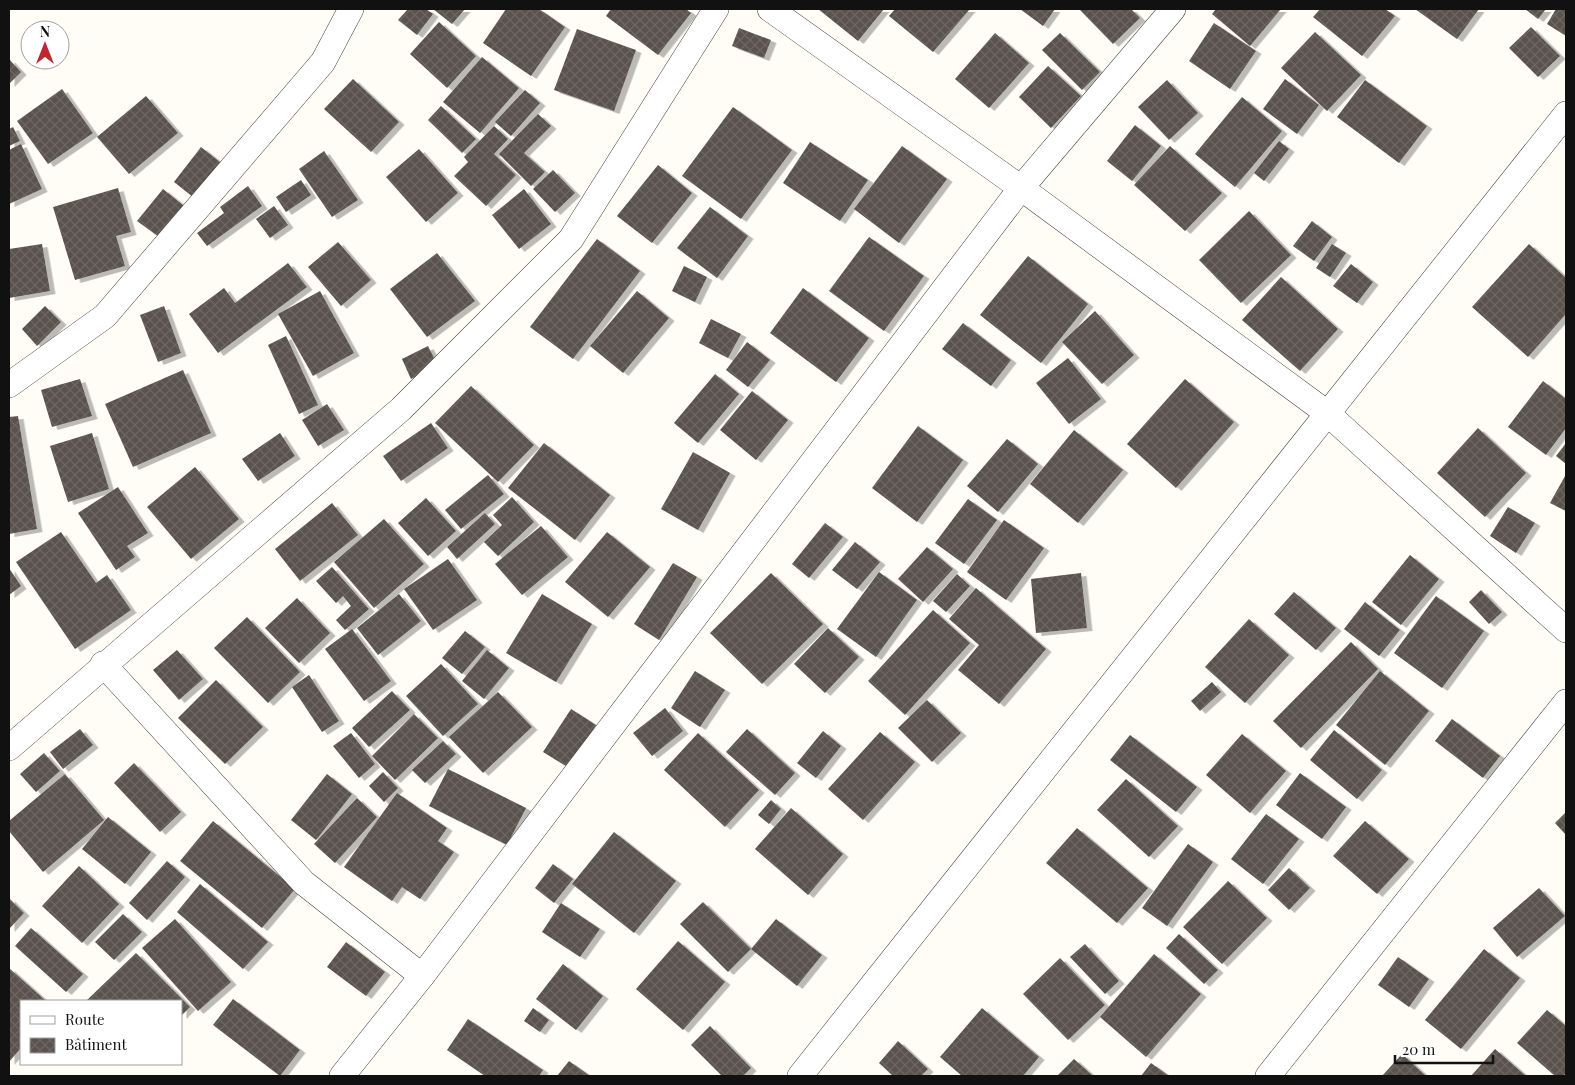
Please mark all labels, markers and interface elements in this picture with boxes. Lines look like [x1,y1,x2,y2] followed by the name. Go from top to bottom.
[20,20,70,70] north arrow
[40,22,50,41] text: N
[20,1000,182,1065] legend
[65,1009,105,1029] text: Route
[1395,1032,1492,1064] scale bar
[65,1034,127,1054] text: Bâtiment
[1402,1039,1436,1059] text: 20 m

